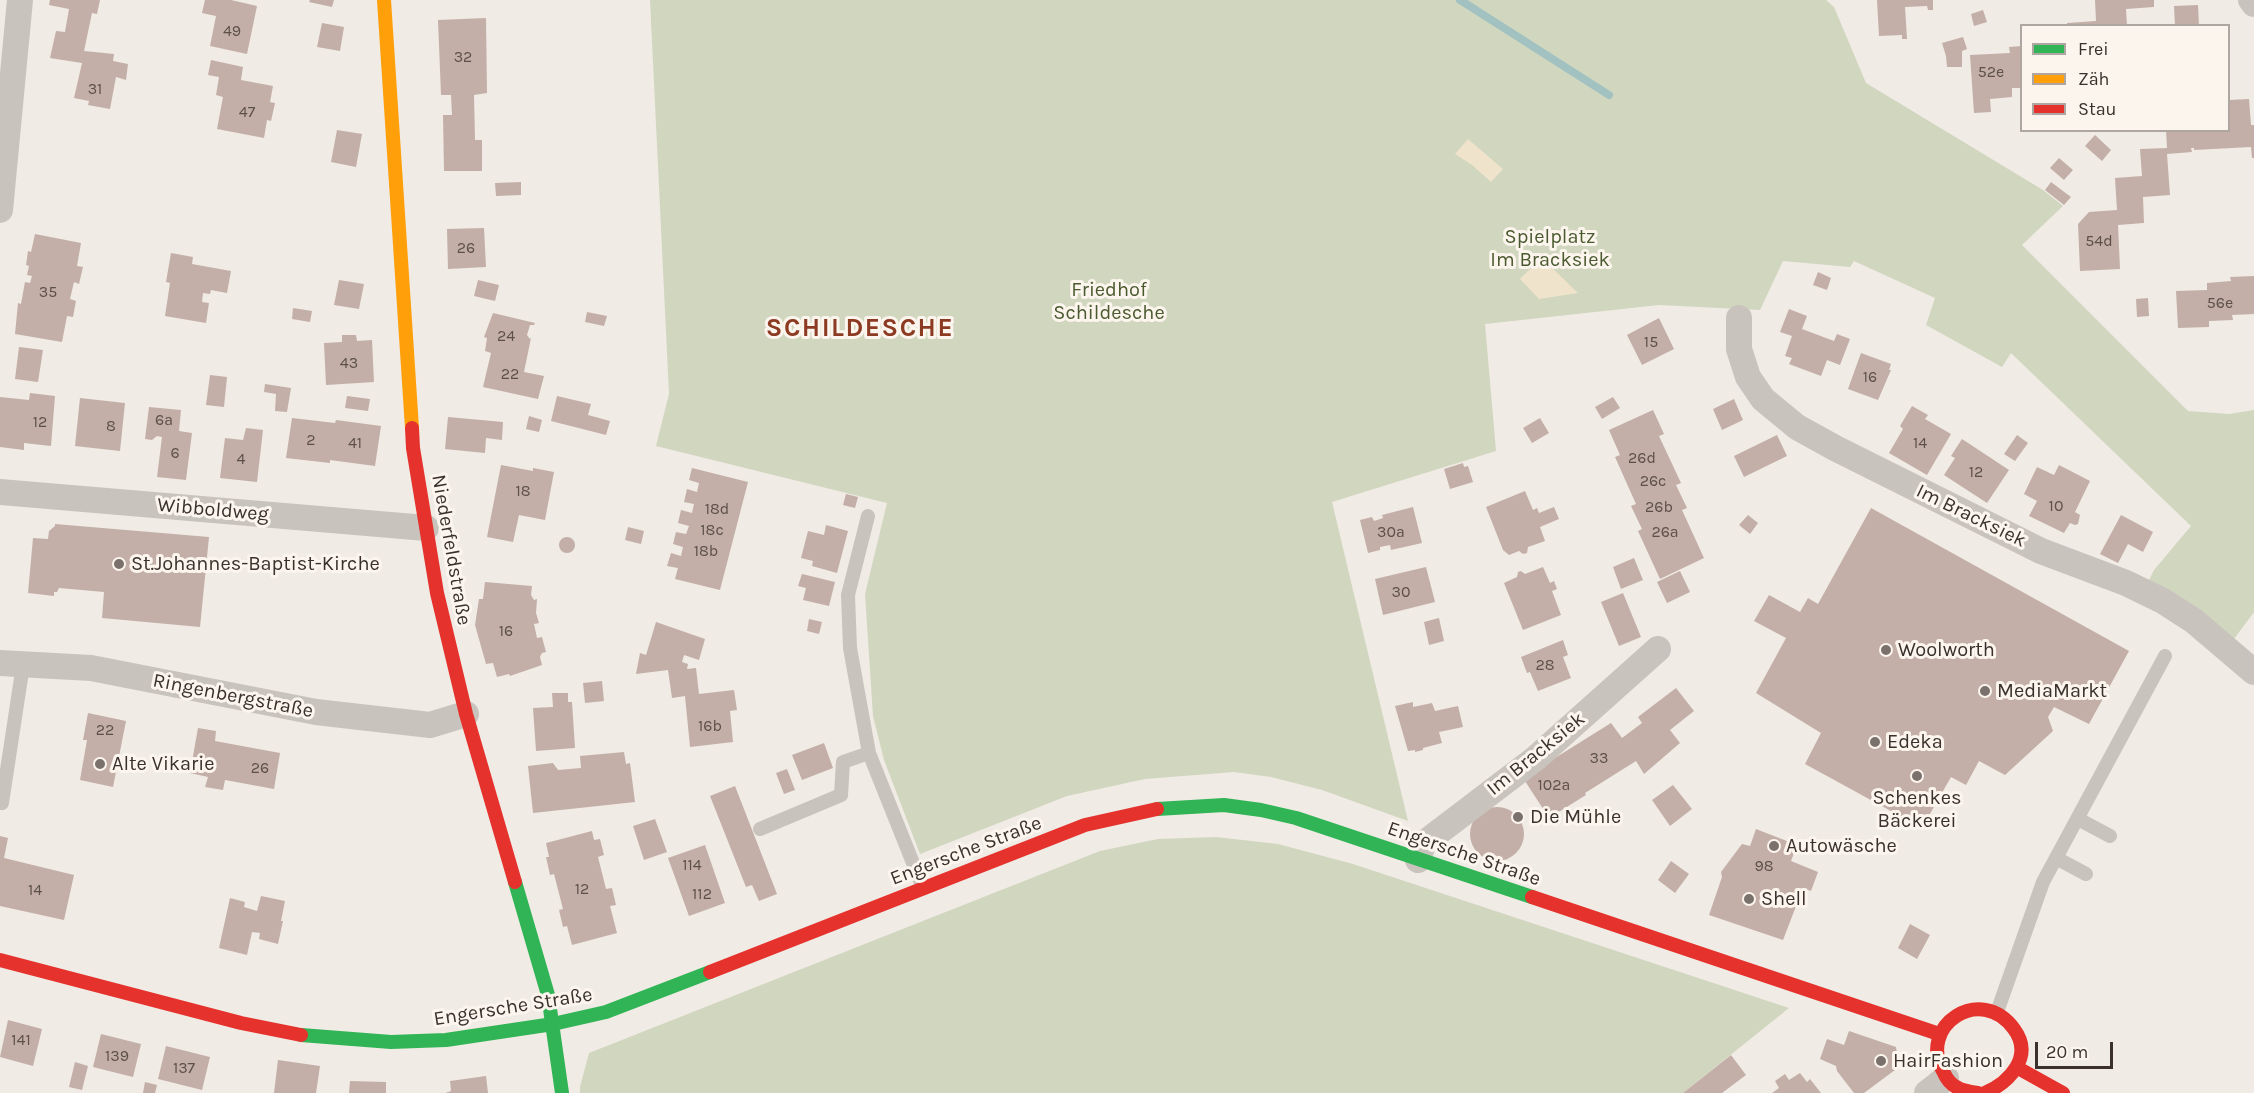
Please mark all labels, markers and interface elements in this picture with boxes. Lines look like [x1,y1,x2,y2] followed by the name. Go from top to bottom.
[223,21,241,41] house number: 49
[2020,24,2230,132] legend
[2078,38,2109,60] text: Frei
[454,47,472,67] house number: 32
[1978,62,2004,82] house number: 52e
[2078,68,2109,90] text: Zäh
[88,79,102,99] house number: 31
[2078,98,2116,120] text: Stau
[239,102,255,122] house number: 47
[1490,225,1610,272] park label: Spielplatz Im Bracksiek
[2085,231,2113,251] house number: 54d
[457,238,475,258] house number: 26
[1053,278,1165,325] park label: Friedhof Schildesche
[39,282,57,302] house number: 35
[2207,293,2233,313] house number: 56e
[766,313,954,345] district label: SCHILDESCHE
[497,326,515,346] house number: 24
[1644,332,1658,352] house number: 15
[340,353,358,373] house number: 43
[501,364,519,384] house number: 22
[1863,367,1877,387] house number: 16
[155,410,173,430] house number: 6a
[33,412,47,432] house number: 12
[106,416,116,436] house number: 8
[306,430,316,450] house number: 2
[348,433,362,453] house number: 41
[1913,433,1927,453] house number: 14
[170,443,180,463] house number: 6
[1628,448,1656,468] house number: 26d
[237,449,245,469] house number: 4
[1969,462,1983,482] house number: 12
[1640,471,1666,491] house number: 26c
[426,473,476,627] street label: Niederfeldstraße
[1912,479,2030,553] street label: Im Bracksiek
[515,481,531,501] house number: 18
[156,493,270,527] street label: Wibboldweg
[2049,496,2063,516] house number: 10
[1645,497,1673,517] house number: 26b
[705,499,729,519] house number: 18d
[700,520,724,540] house number: 18c
[1377,522,1405,542] house number: 30a
[1651,522,1679,542] house number: 26a
[694,541,718,561] house number: 18b
[131,552,380,576] place label: St.Johannes-Baptist-Kirche
[112,557,126,571] marker: St.Johannes-Baptist-Kirche
[1392,582,1410,602] house number: 30
[499,621,513,641] house number: 16
[1898,638,1995,662] place label: Woolworth
[1879,643,1893,657] marker: Woolworth
[1535,655,1555,675] house number: 28
[151,669,315,723] street label: Ringenbergstraße
[1997,679,2107,703] place label: MediaMarkt
[1978,684,1992,698] marker: MediaMarkt
[1482,707,1590,801] street label: Im Bracksiek
[698,716,722,736] house number: 16b
[96,720,114,740] house number: 22
[1887,730,1943,754] place label: Edeka
[1868,735,1882,749] marker: Edeka
[1590,748,1608,768] house number: 33
[112,752,215,776] place label: Alte Vikarie
[93,757,107,771] marker: Alte Vikarie
[251,758,269,778] house number: 26
[1910,769,1924,783] marker: Schenkes Bäckerei
[1538,775,1570,795] house number: 102a
[1873,786,1961,833] place label: Schenkes Bäckerei
[1530,805,1621,829] place label: Die Mühle
[1511,810,1525,824] marker: Die Mühle
[887,811,1045,891] street label: Engersche Straße
[1384,817,1544,891] street label: Engersche Straße
[1786,834,1897,858] place label: Autowäsche
[1767,839,1781,853] marker: Autowäsche
[682,855,702,875] house number: 114
[1754,856,1774,876] house number: 98
[575,879,589,899] house number: 12
[28,880,42,900] house number: 14
[692,884,712,904] house number: 112
[1761,887,1807,911] place label: Shell
[1742,892,1756,906] marker: Shell
[432,983,594,1031] street label: Engersche Straße
[11,1030,31,1050] house number: 141
[2038,1030,2116,1068] scale bar
[2046,1041,2088,1063] text: 20 m
[105,1046,129,1066] house number: 139
[1893,1049,2003,1073] place label: HairFashion
[1874,1054,1888,1068] marker: HairFashion
[173,1058,195,1078] house number: 137

